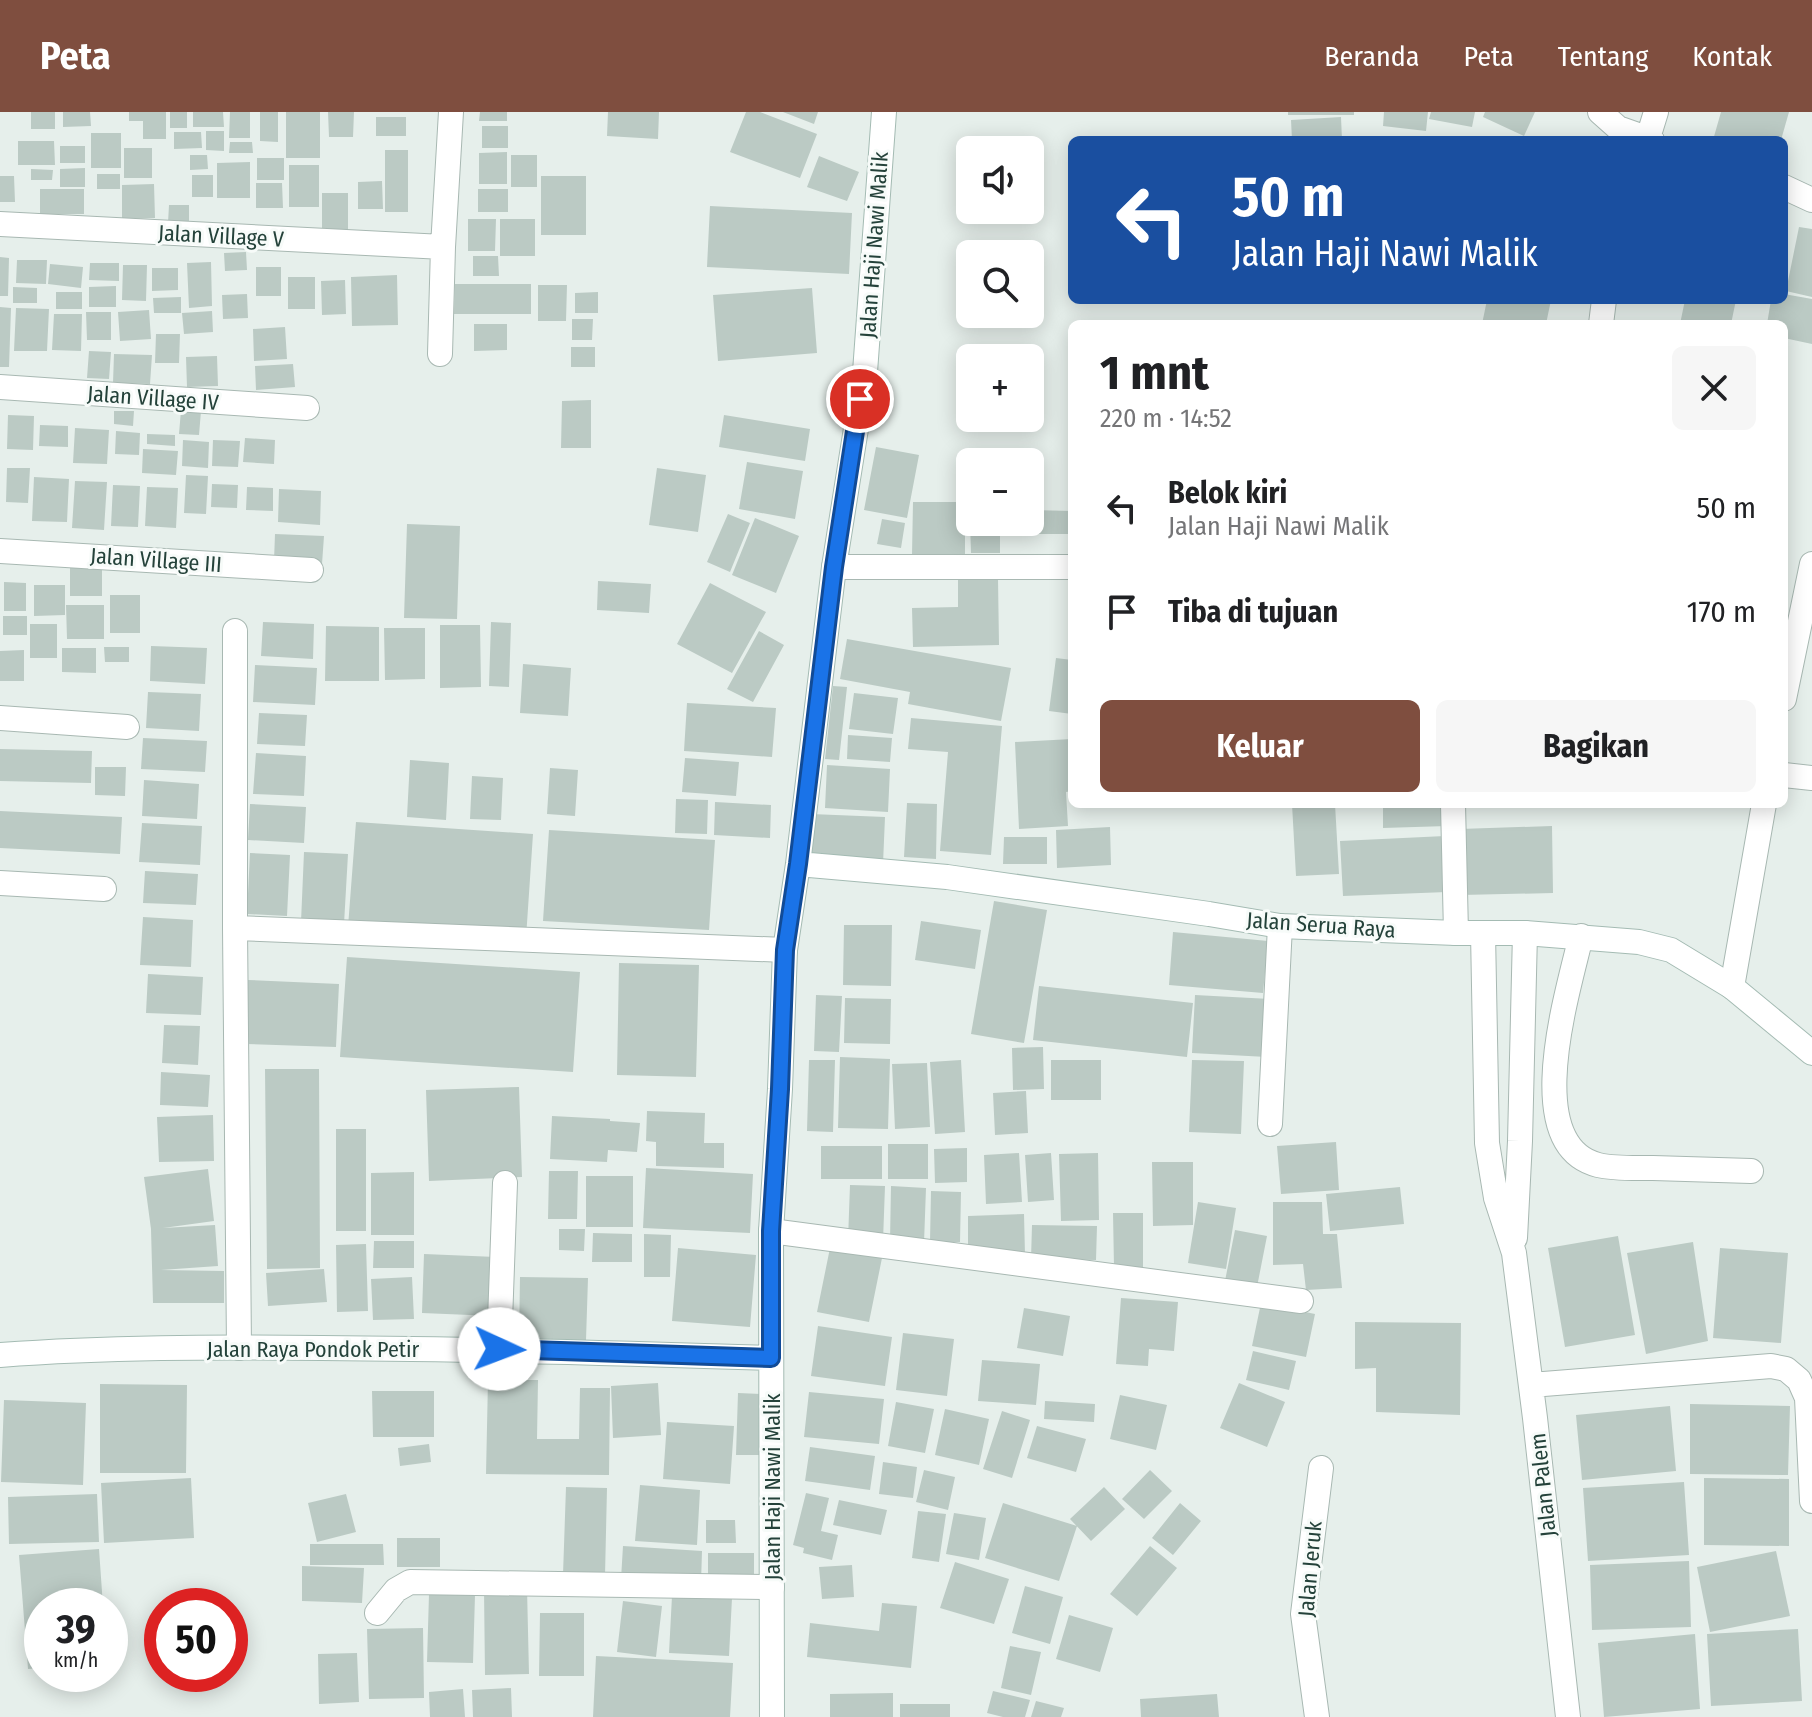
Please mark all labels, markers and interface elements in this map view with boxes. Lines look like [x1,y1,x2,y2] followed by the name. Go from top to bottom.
[40,33,111,79] text: Peta
[1324,40,1419,73] text: Beranda
[1463,40,1514,73] text: Peta
[1558,40,1648,73] text: Tentang
[1692,40,1772,73] text: Kontak
[956,136,1044,536] map controls
[956,136,1044,224] button: sound
[854,150,894,339] street label: Jalan Haji Nawi Malik
[1232,164,1344,231] text: 50 m
[1100,168,1204,272] icon: left
[157,219,285,253] street label: Jalan Village V
[1232,232,1538,276] text: Jalan Haji Nawi Malik
[956,240,1044,328] button: search
[956,344,1044,432] button: +
[1100,344,1209,402] text: 1 mnt
[1672,346,1756,430] button: close
[826,365,894,433] pin
[838,377,882,421] icon: arrive
[86,380,220,416] street label: Jalan Village IV
[1100,403,1232,434] text: 220 m · 14:52
[956,448,1044,536] button: −
[1168,475,1287,511] text: Belok kiri
[1100,486,1144,530] icon: left
[1696,490,1756,526] text: 50 m
[1168,511,1389,542] text: Jalan Haji Nawi Malik
[89,542,223,578] street label: Jalan Village III
[1100,590,1144,634] icon: arrive
[1168,594,1338,630] text: Tiba di tujuan
[1687,594,1756,630] text: 170 m
[1100,700,1420,792] button: Keluar
[1436,700,1756,792] button: Bagikan
[1246,906,1396,944] street label: Jalan Serua Raya
[457,1307,541,1391] position arrow
[207,1336,420,1363] street label: Jalan Raya Pondok Petir
[759,1393,786,1580] street label: Jalan Haji Nawi Malik
[1524,1432,1562,1538] street label: Jalan Palem
[1292,1519,1328,1618] street label: Jalan Jeruk
[144,1588,248,1692] speed limit sign: 50
[56,1606,96,1654] text: 39
[54,1648,98,1672] text: km/h

